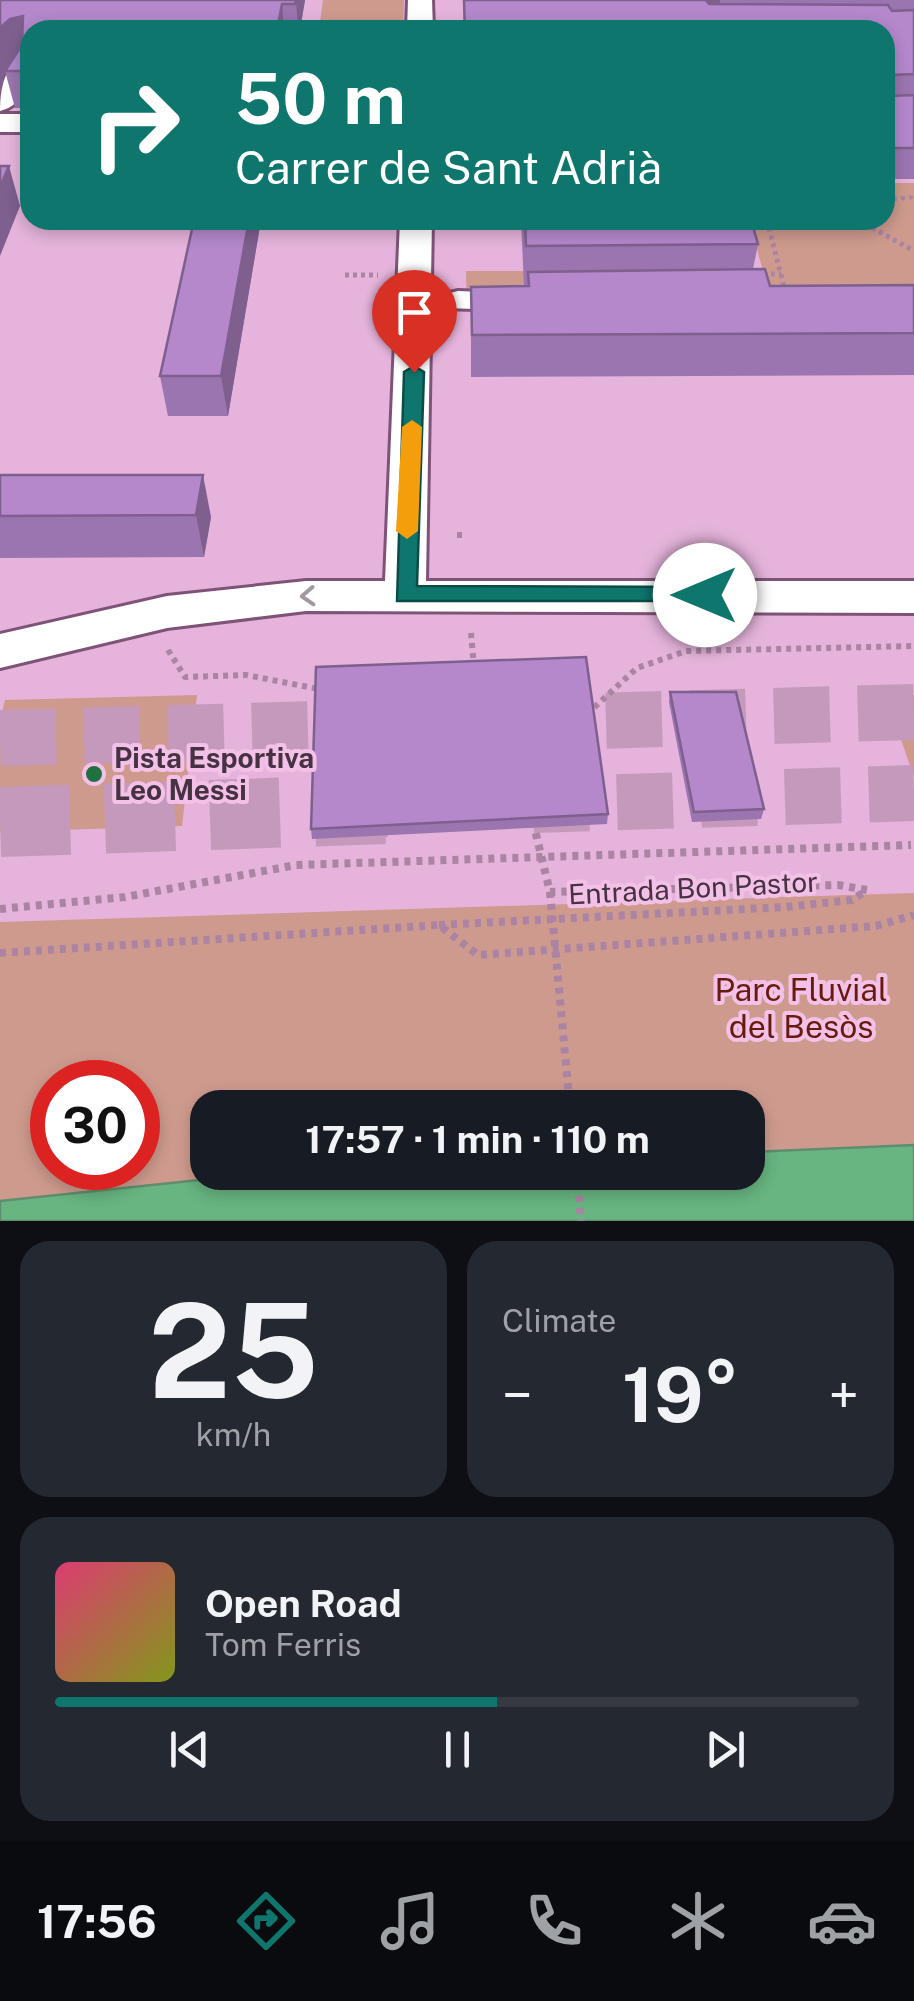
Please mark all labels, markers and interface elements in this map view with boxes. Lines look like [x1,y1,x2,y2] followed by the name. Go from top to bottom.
[235,57,406,140] text: 50 m
[70,60,200,190] icon: right
[235,141,662,194] text: Carrer de Sant Adrià
[372,270,457,373] pin
[387,285,442,340] icon: arrive
[653,543,757,647] position arrow
[299,585,315,606] one-way arrow
[114,741,314,806] place label: Pista Esportiva Leo Messi
[83,763,105,785] marker: Pista Esportiva Leo Messi
[567,864,819,911] street label: Entrada Bon Pastor
[714,971,888,1045] park label: Parc Fluvial del Besòs
[30,1060,160,1190] speed limit sign: 30
[305,1117,650,1162] text: 17:57 · 1 min · 110 m
[148,1275,319,1427] text: 25
[502,1302,616,1339] text: Climate
[622,1351,739,1439] text: 19°
[502,1363,533,1427] text: −
[828,1363,859,1427] text: +
[196,1416,271,1453] text: km/h
[205,1581,402,1626] text: Open Road
[205,1626,361,1663] text: Tom Ferris
[162,1722,217,1777] icon: previous
[430,1722,485,1777] icon: pause
[698,1722,753,1777] icon: next
[231,1886,301,1956] icon: directions
[375,1886,445,1956] icon: music
[519,1886,589,1956] icon: phone
[663,1886,733,1956] icon: climate
[807,1886,877,1956] icon: car
[37,1895,157,1948] text: 17:56

